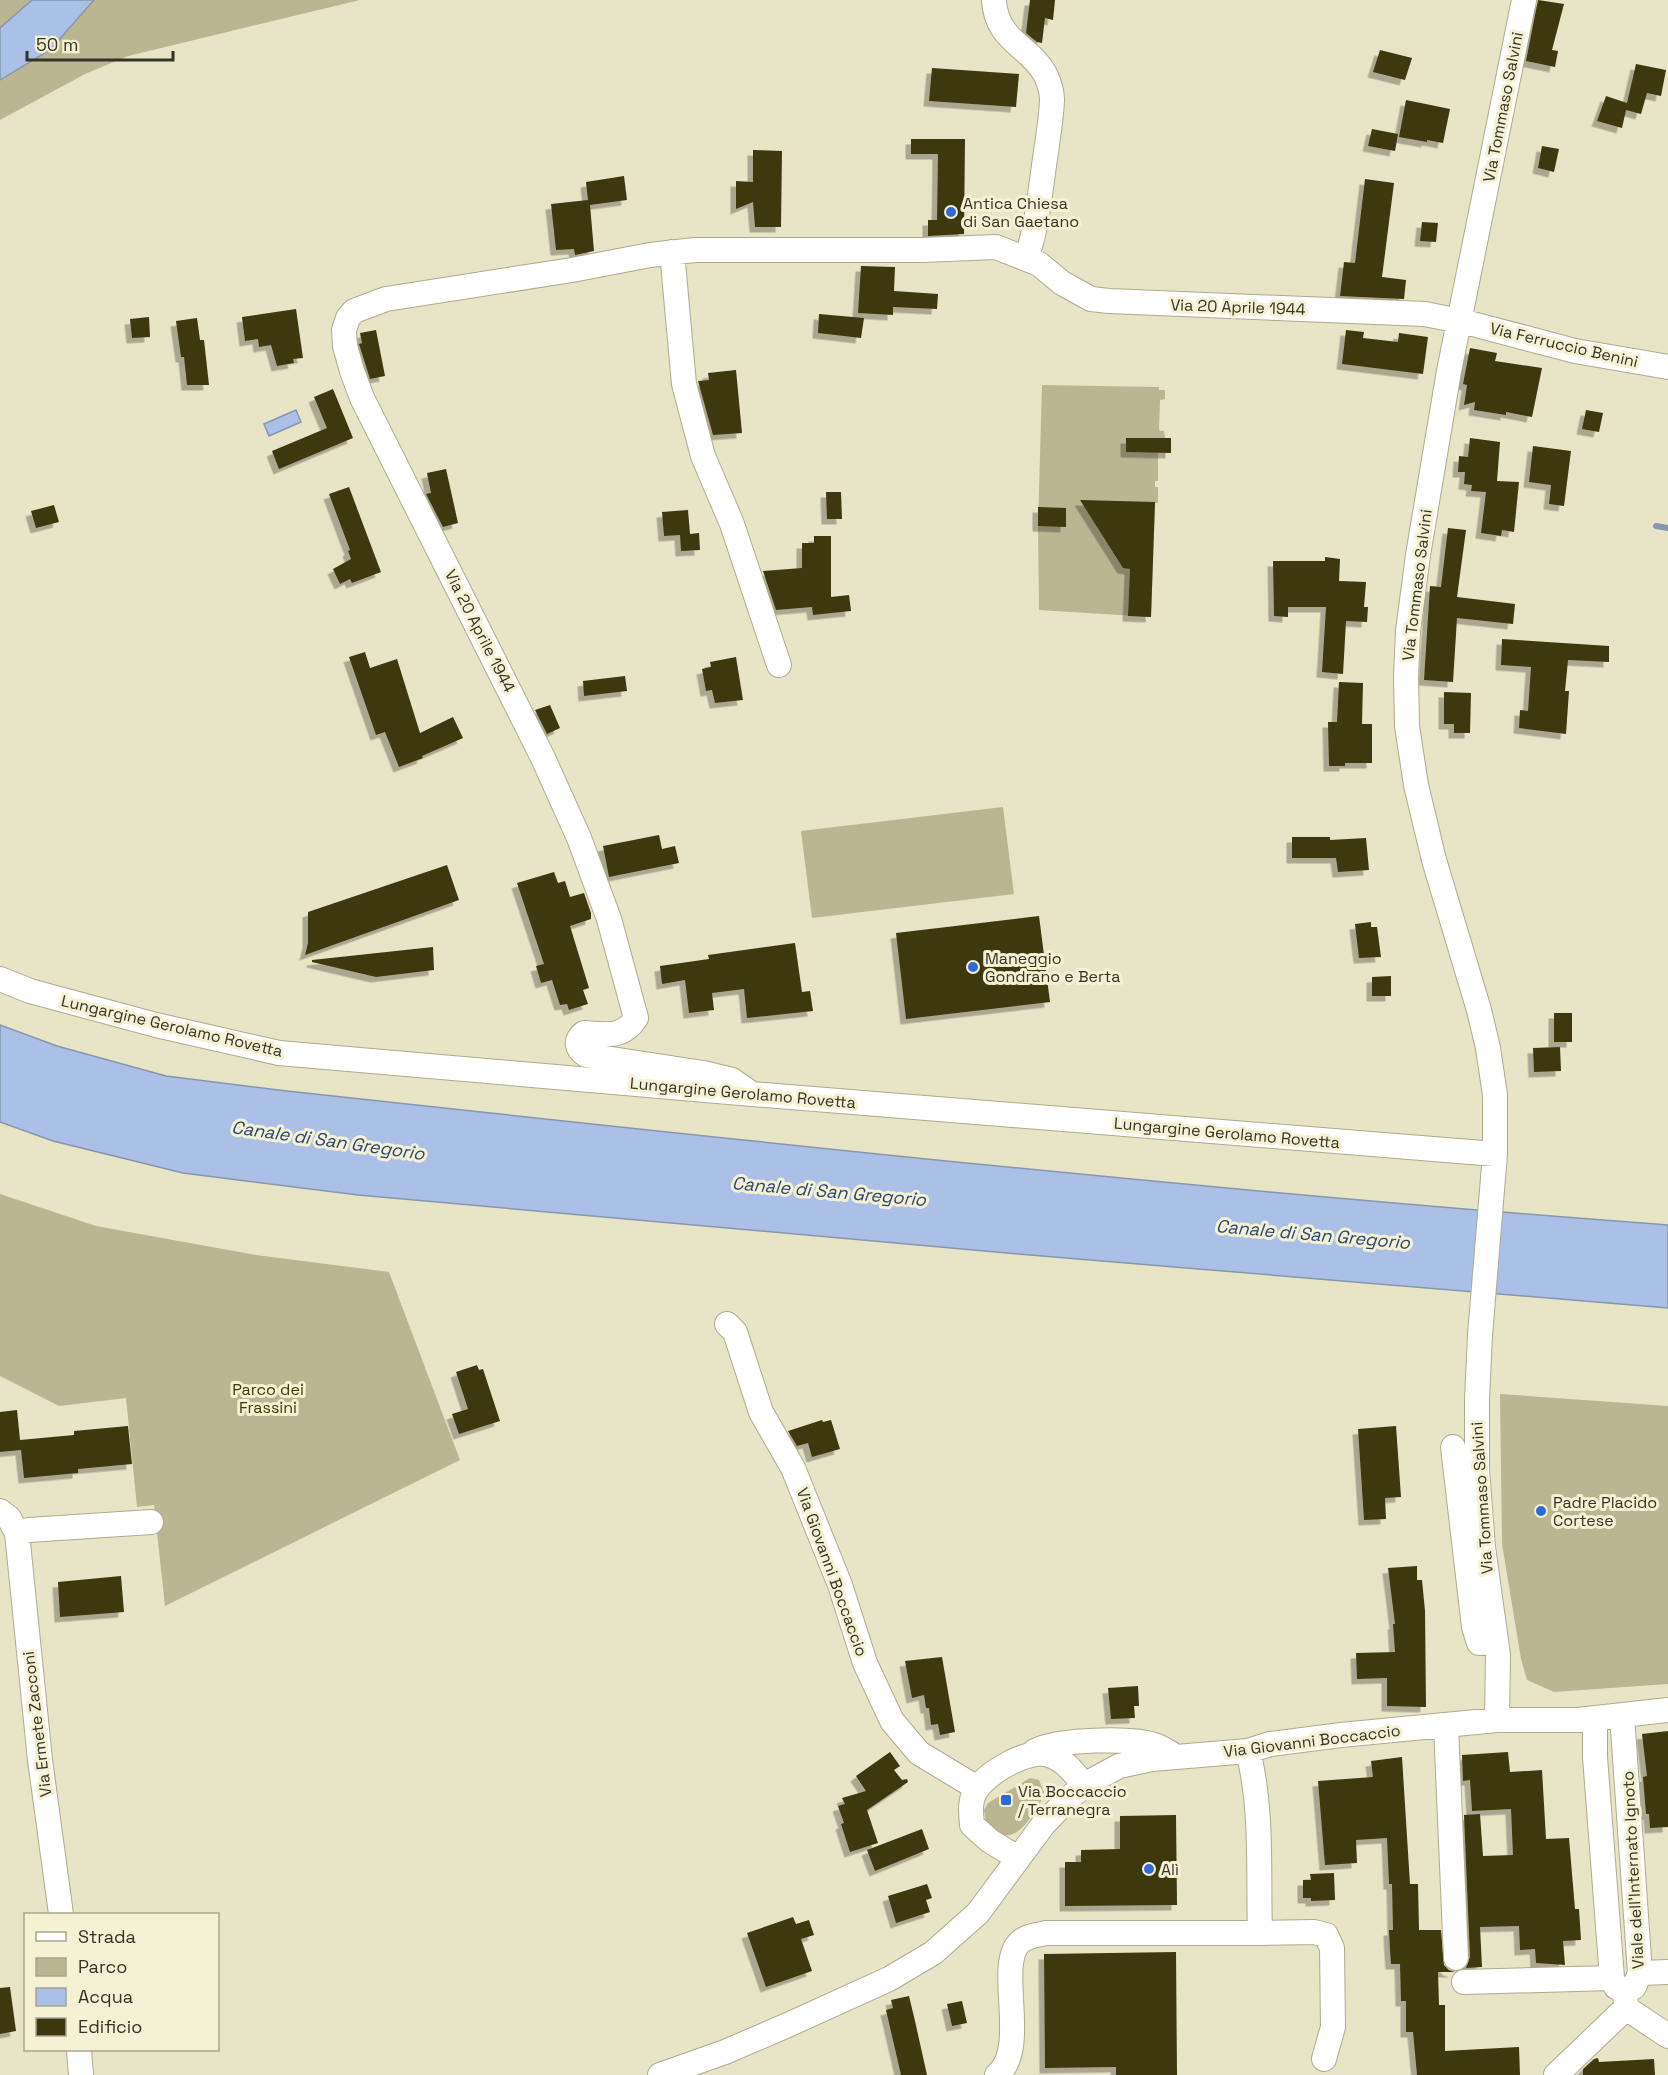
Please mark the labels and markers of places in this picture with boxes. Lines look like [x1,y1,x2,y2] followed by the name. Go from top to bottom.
[963,193,1079,232] place label: Antica Chiesa di San Gaetano
[944,205,958,219] marker: Antica Chiesa di San Gaetano
[985,948,1121,987] place label: Maneggio Gondrano e Berta
[966,960,980,974] marker: Maneggio Gondrano e Berta
[1553,1492,1657,1531] place label: Padre Placido Cortese
[1534,1504,1548,1518] marker: Padre Placido Cortese
[1018,1781,1127,1820] place label: Via Boccaccio / Terranegra
[999,1793,1013,1807] marker: Via Boccaccio / Terranegra
[1161,1859,1179,1880] place label: Alì
[1142,1862,1156,1876] marker: Alì

